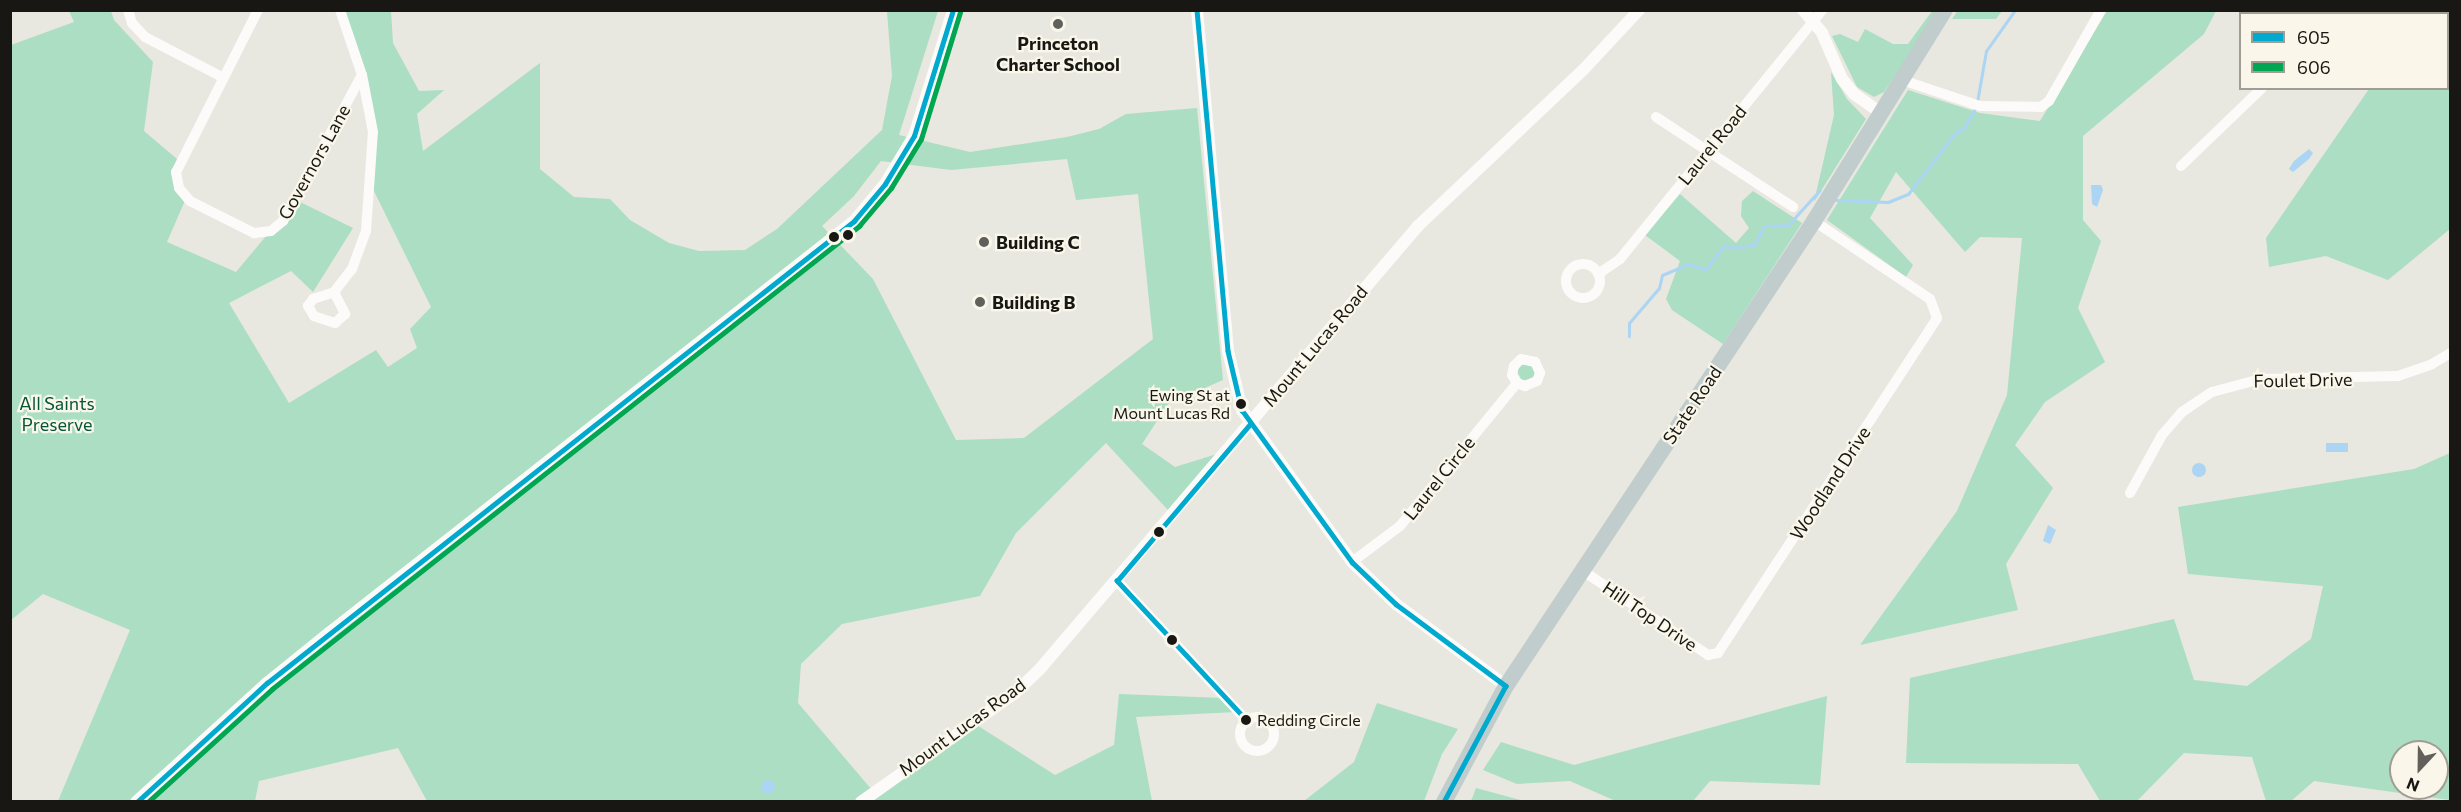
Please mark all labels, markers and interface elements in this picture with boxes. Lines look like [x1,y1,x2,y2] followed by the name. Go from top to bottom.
[2239,12,2449,90] legend
[1051,17,1065,31] marker: Princeton Charter School
[2297,26,2330,48] text: 605
[996,33,1120,76] place label: Princeton Charter School
[2297,56,2331,78] text: 606
[273,101,355,223] street label: Governors Lane
[1673,101,1751,189] street label: Laurel Road
[842,229,854,241] unlabelled marker
[828,231,840,243] unlabelled marker
[996,231,1080,253] place label: Building C
[977,235,991,249] marker: Building C
[1258,281,1372,411] street label: Mount Lucas Road
[992,291,1075,313] place label: Building B
[973,295,987,309] marker: Building B
[1658,362,1726,448] street label: State Road
[2253,368,2353,392] street label: Foulet Drive
[1113,385,1230,423] place label: Ewing St at Mount Lucas Rd
[19,393,95,436] park label: All Saints Preserve
[1235,398,1247,410] marker: Ewing St at Mount Lucas Rd
[1785,422,1875,544] street label: Woodland Drive
[1399,432,1479,524] street label: Laurel Circle
[1153,526,1165,538] unlabelled marker
[1599,577,1701,655] street label: Hill Top Drive
[1166,634,1178,646] unlabelled marker
[894,674,1030,780] street label: Mount Lucas Road
[1257,710,1361,730] place label: Redding Circle
[1240,714,1252,726] marker: Redding Circle
[2389,740,2449,800] north arrow
[2404,774,2422,796] text: N

